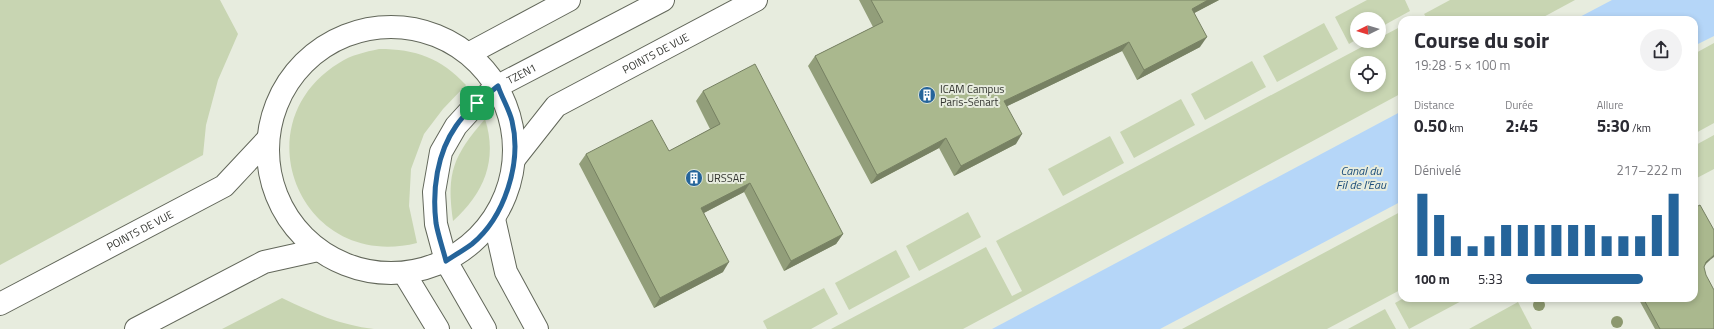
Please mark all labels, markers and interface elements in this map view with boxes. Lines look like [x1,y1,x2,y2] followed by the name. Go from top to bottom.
[1350,12,1386,48] north arrow
[1350,12,1386,92] map controls
[1414,23,1549,57] text: Course du soir
[619,29,692,77] street label: POINTS DE VUE
[1640,29,1682,71] button: share
[1414,55,1510,75] text: 19:28 · 5 × 100 m
[1350,56,1386,92] button: locate
[504,59,539,88] street label: TZEN1
[940,81,1004,110] place label: ICAM Campus Paris-Sénart
[917,85,937,105] building icon: ICAM Campus Paris-Sénart
[460,86,494,120] pin
[466,92,488,114] icon: arrive
[1414,97,1454,113] text: Distance
[1505,97,1533,113] text: Durée
[1597,97,1623,113] text: Allure
[1414,113,1447,139] text: 0.50
[1505,113,1538,139] text: 2:45
[1597,113,1630,139] text: 5:30
[1447,120,1464,136] text: km
[1630,120,1651,136] text: /km
[1414,160,1461,180] text: Dénivelé
[1616,160,1682,180] text: 217–222 m
[1336,161,1387,194] water label: Canal du Fil de l'Eau
[684,168,704,188] building icon: URSSAF
[707,170,745,186] place label: URSSAF
[104,206,176,255] street label: POINTS DE VUE
[1414,269,1450,289] text: 100 m
[1478,269,1503,289] text: 5:33

